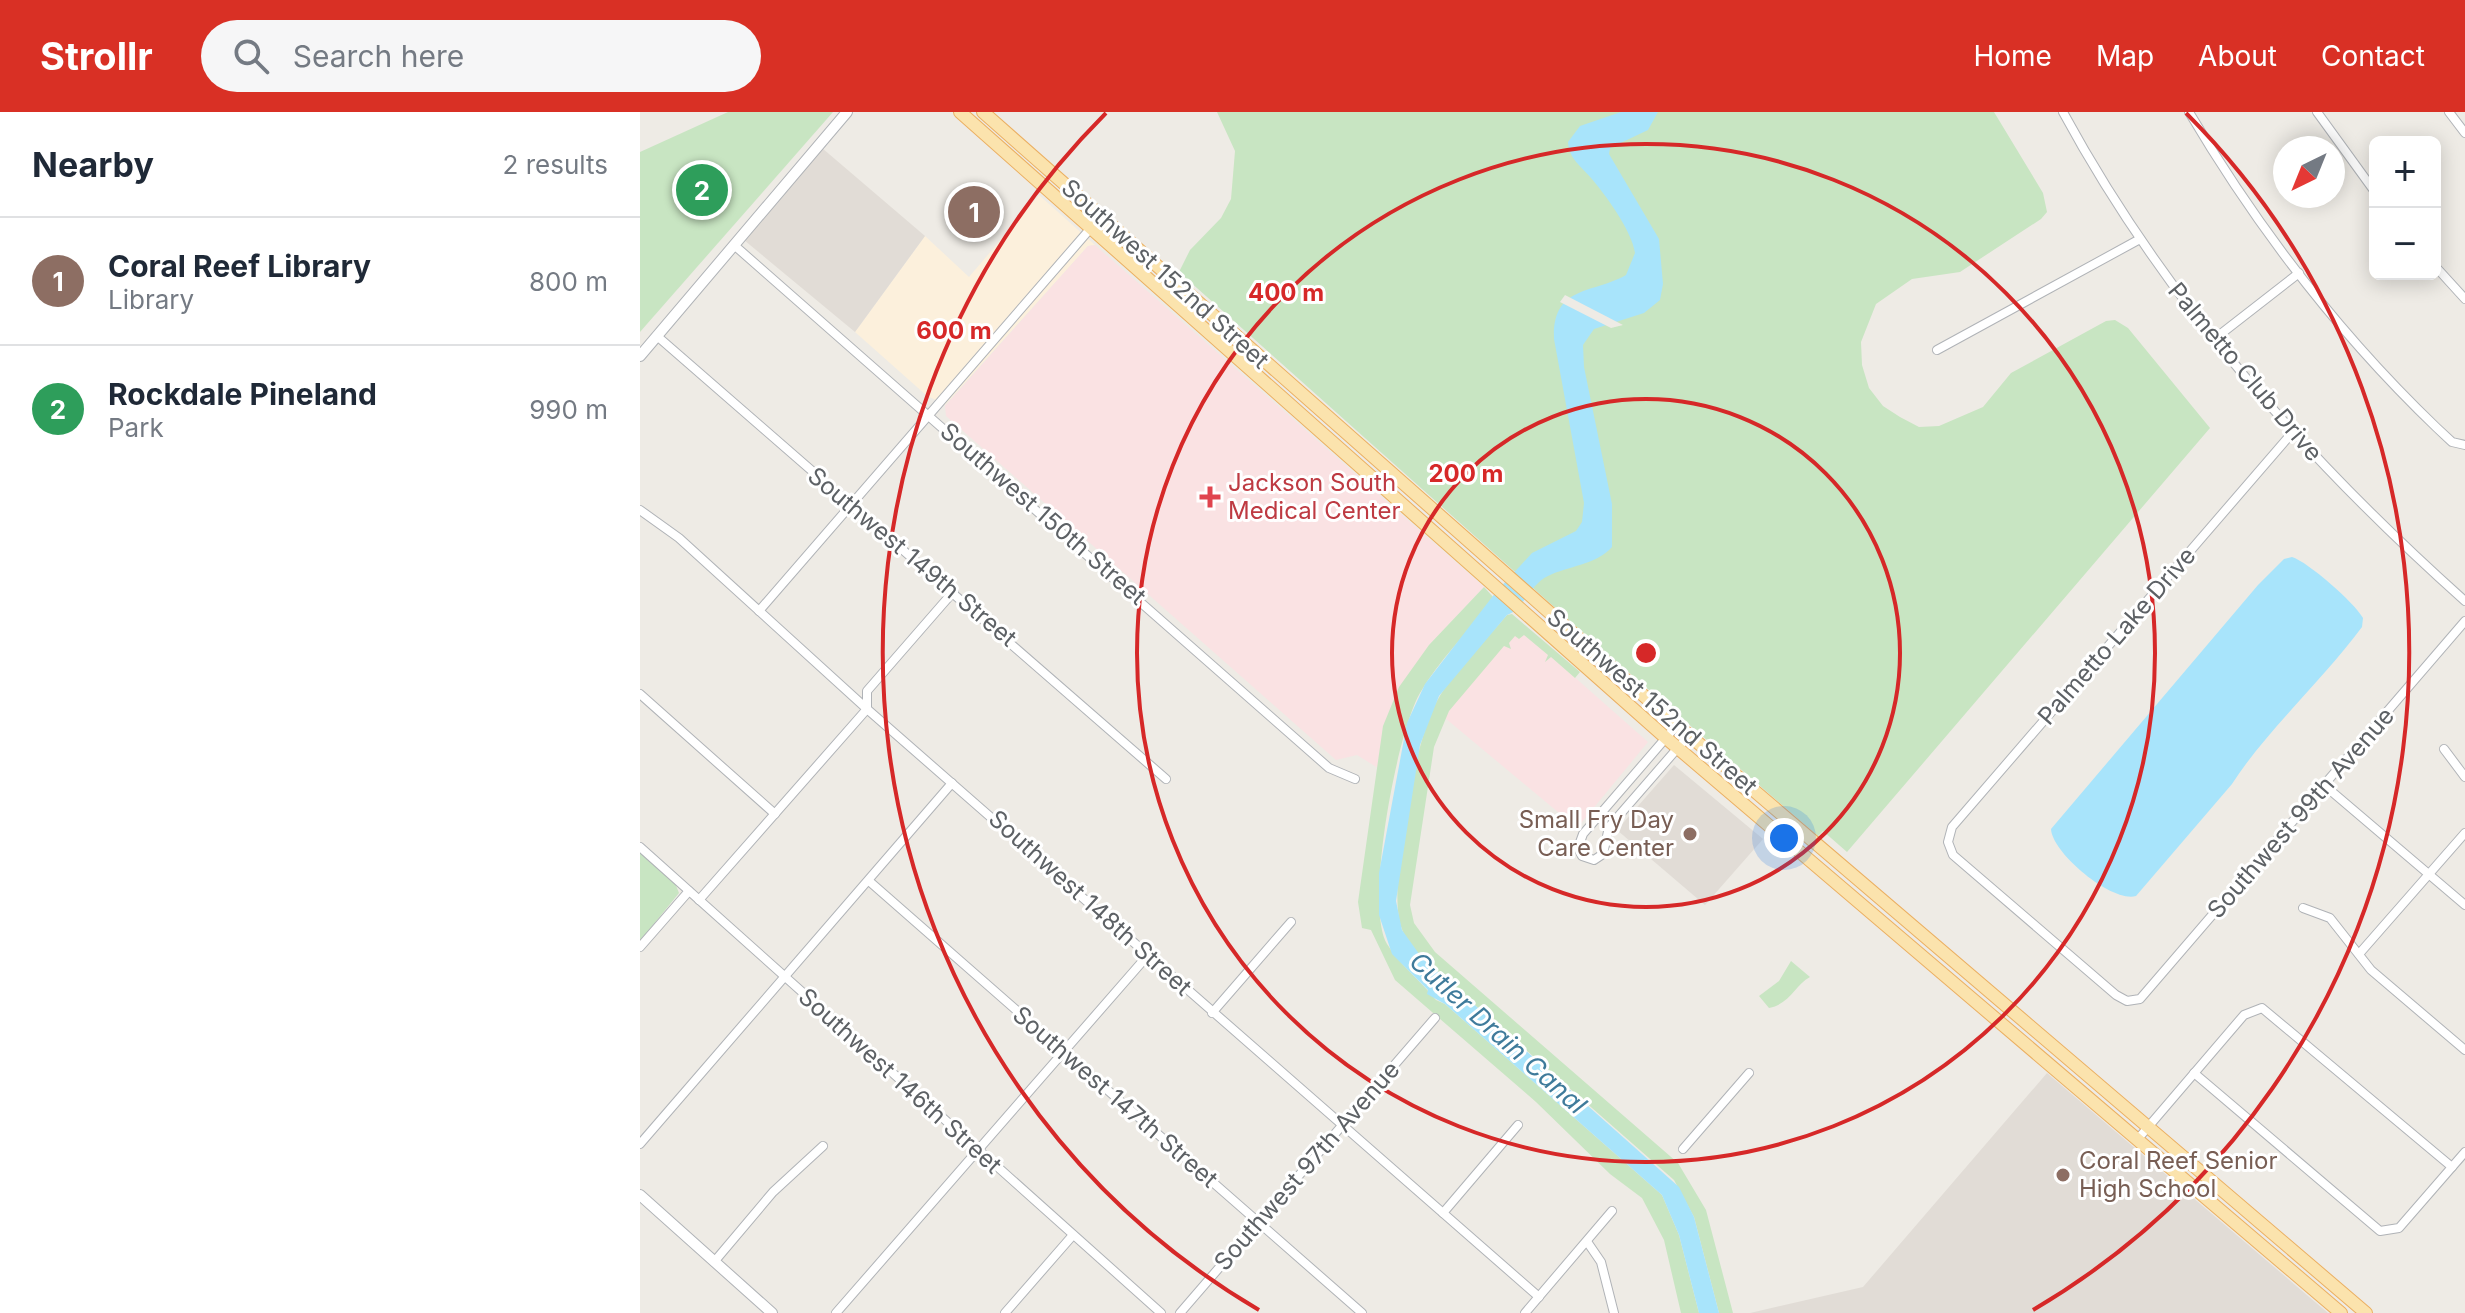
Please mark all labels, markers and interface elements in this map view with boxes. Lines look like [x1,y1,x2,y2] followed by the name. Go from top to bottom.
[201,20,761,92] search box
[40,33,153,79] text: Strollr
[229,34,273,78] icon: search
[293,38,464,74] text: Search here
[1973,39,2052,73] text: Home
[2096,39,2154,73] text: Map
[2198,39,2277,73] text: About
[2321,39,2425,73] text: Contact
[2273,136,2345,208] north arrow
[2369,136,2441,280] map controls
[2369,136,2441,208] button: +
[32,144,154,185] text: Nearby
[503,149,608,180] text: 2 results
[676,160,728,220] pin: 2
[1056,173,1275,374] street label: Southwest 152nd Street
[948,182,1000,242] pin: 1
[2369,208,2441,280] button: −
[108,248,371,284] text: Coral Reef Library
[52,266,64,297] text: 1
[529,266,608,297] text: 800 m
[2162,276,2329,467] street label: Palmetto Club Drive
[1248,278,1324,307] text: 400 m
[108,284,194,315] text: Library
[916,316,992,345] text: 600 m
[108,376,377,412] text: Rockdale Pineland
[50,394,66,425] text: 2
[529,394,608,425] text: 990 m
[108,412,164,443] text: Park
[935,416,1152,611] street label: Southwest 150th Street
[1428,459,1504,488] text: 200 m
[802,461,1023,653] street label: Southwest 149th Street
[1228,468,1401,525] place label: Jackson South Medical Center
[1199,486,1221,508] marker: Jackson South Medical Center
[2032,541,2202,730] street label: Palmetto Lake Drive
[1541,602,1763,801] street label: Southwest 152nd Street
[1632,639,1660,667] centre of rings
[2201,701,2400,924] street label: Southwest 99th Avenue
[983,804,1198,1002] street label: Southwest 148th Street
[1519,805,1674,862] place label: Small Fry Day Care Center
[1764,818,1804,858] your location
[1681,825,1699,843] marker: Small Fry Day Care Center
[1404,945,1594,1121] water label: Cutler Drain Canal
[793,982,1008,1180] street label: Southwest 146th Street
[1007,1000,1224,1194] street label: Southwest 147th Street
[1208,1055,1405,1276] street label: Southwest 97th Avenue
[2079,1146,2278,1203] place label: Coral Reef Senior High School
[2054,1166,2072,1184] marker: Coral Reef Senior High School

